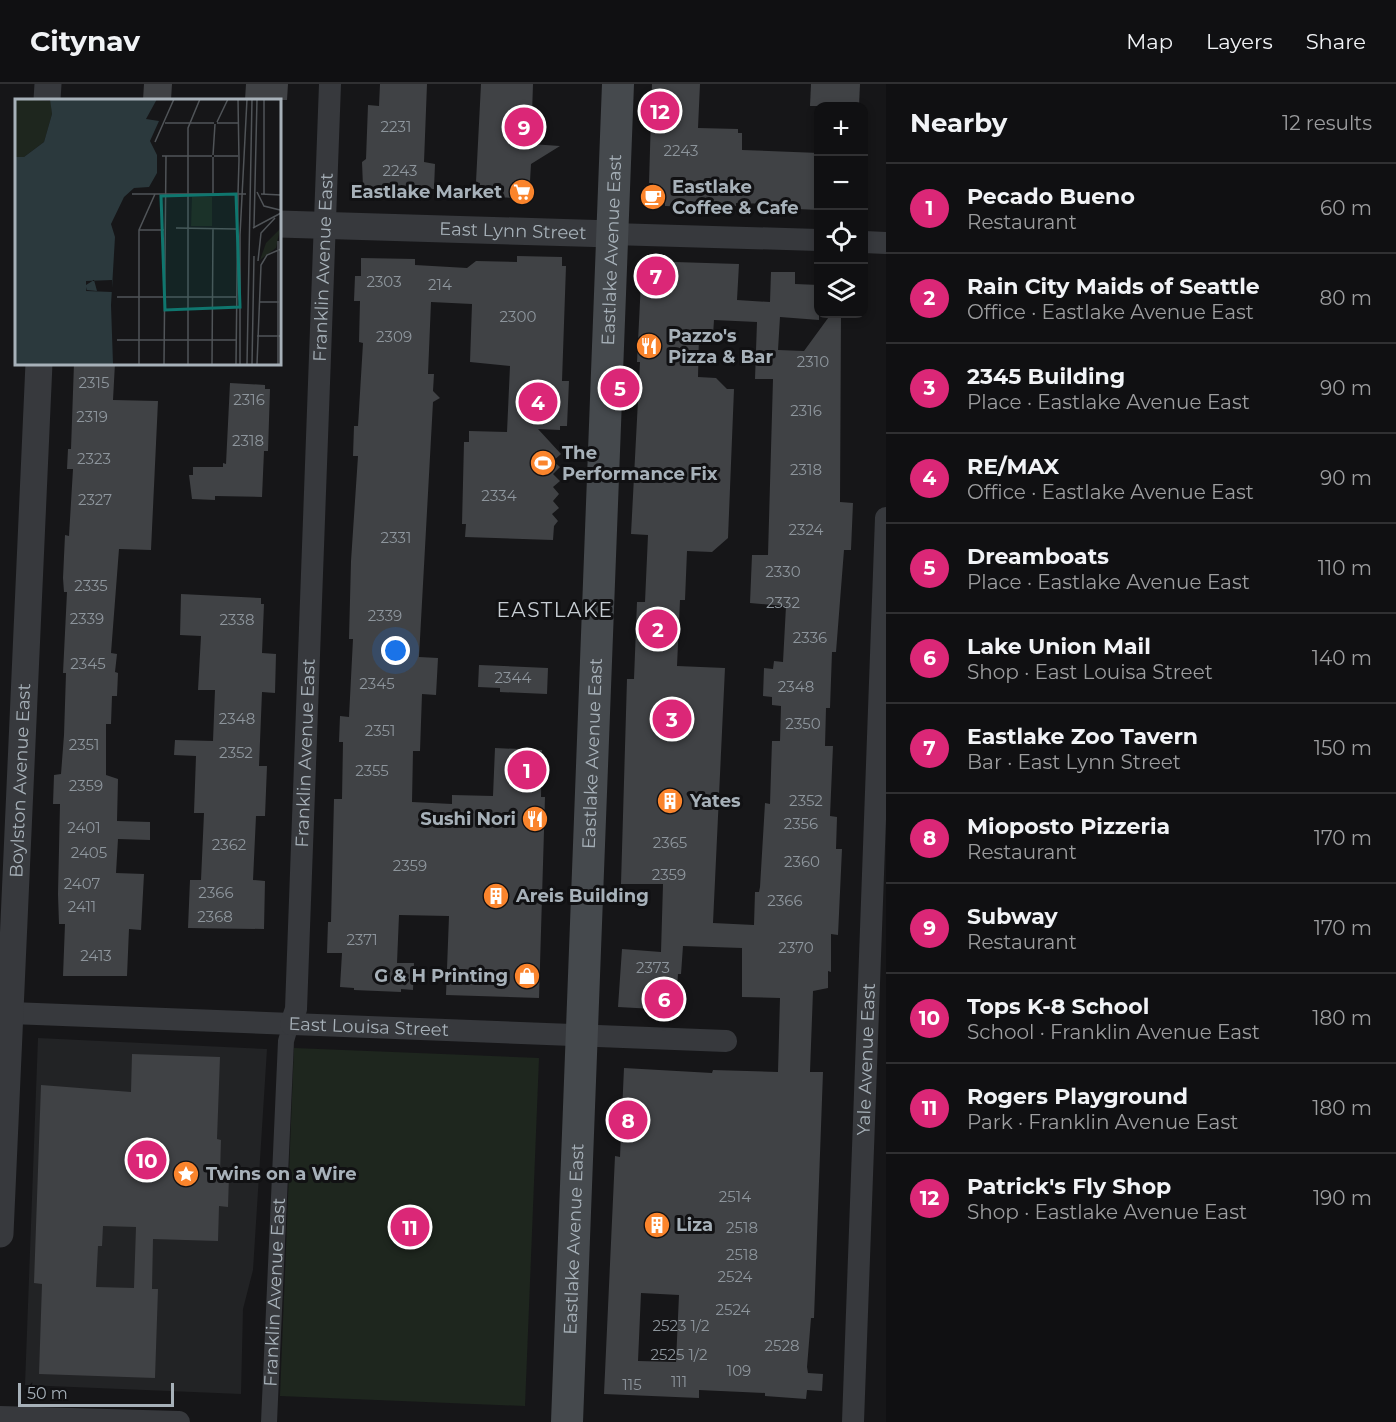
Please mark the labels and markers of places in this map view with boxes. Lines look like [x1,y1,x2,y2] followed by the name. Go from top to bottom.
[640,88,680,134] pin: 12
[504,104,544,150] pin: 9
[672,176,799,219] place label: Eastlake Coffee & Cafe
[507,177,537,207] supermarket icon: Eastlake Market
[351,181,502,203] place label: Eastlake Market
[638,182,668,212] cafe icon: Eastlake Coffee & Cafe
[636,254,676,298] pin: 7
[668,325,773,368] place label: Pazzo's Pizza & Bar
[634,331,664,361] restaurant icon: Pazzo's Pizza & Bar
[600,366,640,410] pin: 5
[518,380,558,424] pin: 4
[562,442,718,485] place label: The Performance Fix
[528,448,558,478] sports icon: The Performance Fix
[638,606,678,652] pin: 2
[652,696,692,742] pin: 3
[508,748,546,792] pin: 1
[655,786,685,816] building icon: Yates
[689,790,741,812] place label: Yates
[520,804,550,834] restaurant icon: Sushi Nori
[420,808,516,830] place label: Sushi Nori
[481,881,511,911] building icon: Areis Building
[515,885,649,907] place label: Areis Building
[512,961,542,991] shop icon: G & H Printing
[374,965,508,987] place label: G & H Printing
[644,976,684,1022] pin: 6
[608,1098,648,1142] pin: 8
[128,1138,166,1182] pin: 10
[171,1159,201,1189] place icon: Twins on a Wire
[206,1163,357,1185] place label: Twins on a Wire
[390,1204,430,1250] pin: 11
[642,1210,672,1240] building icon: Liza
[676,1214,713,1236] place label: Liza

